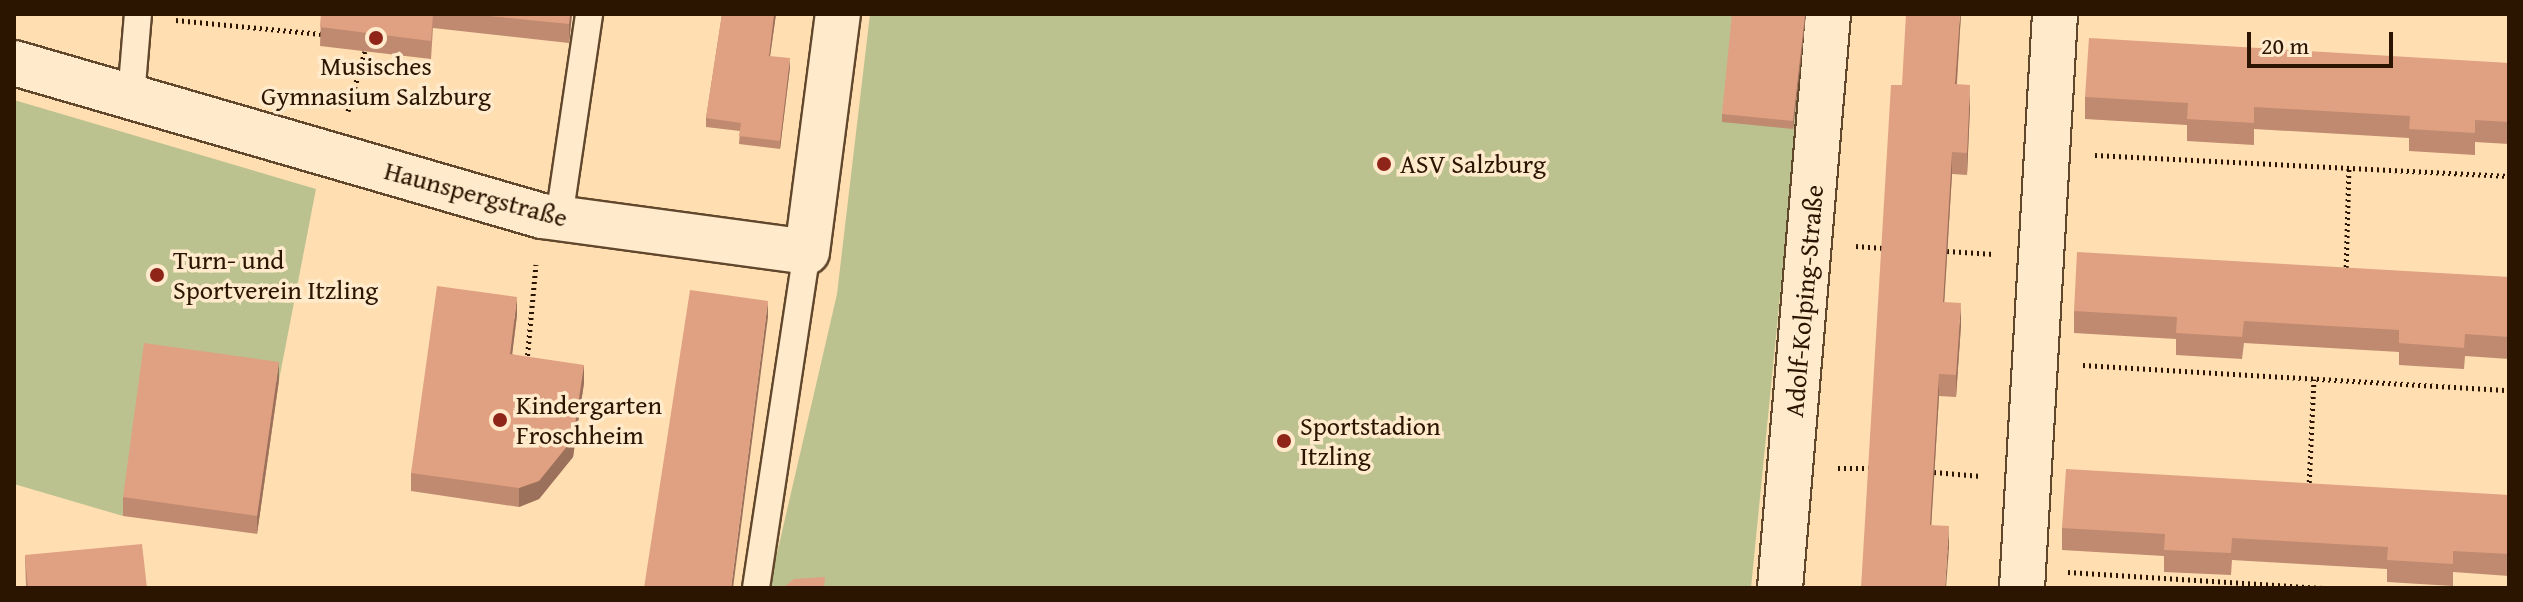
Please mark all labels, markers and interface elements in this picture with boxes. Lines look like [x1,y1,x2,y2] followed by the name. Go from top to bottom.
[2251,16,2397,66] scale bar
[2261,28,2309,63] text: 20 m
[367,29,385,47] marker: Musisches Gymnasium Salzburg
[261,50,491,112] place label: Musisches Gymnasium Salzburg
[1400,148,1546,180] place label: ASV Salzburg
[381,155,571,233] street label: Haunspergstraße
[1375,155,1393,173] marker: ASV Salzburg
[1778,183,1830,419] street label: Adolf-Kolping-Straße
[173,244,378,306] place label: Turn- und Sportverein Itzling
[148,266,166,284] marker: Turn- und Sportverein Itzling
[516,389,662,450] place label: Kindergarten Froschheim
[1300,410,1441,472] place label: Sportstadion Itzling
[491,411,509,429] marker: Kindergarten Froschheim
[1275,432,1293,450] marker: Sportstadion Itzling

